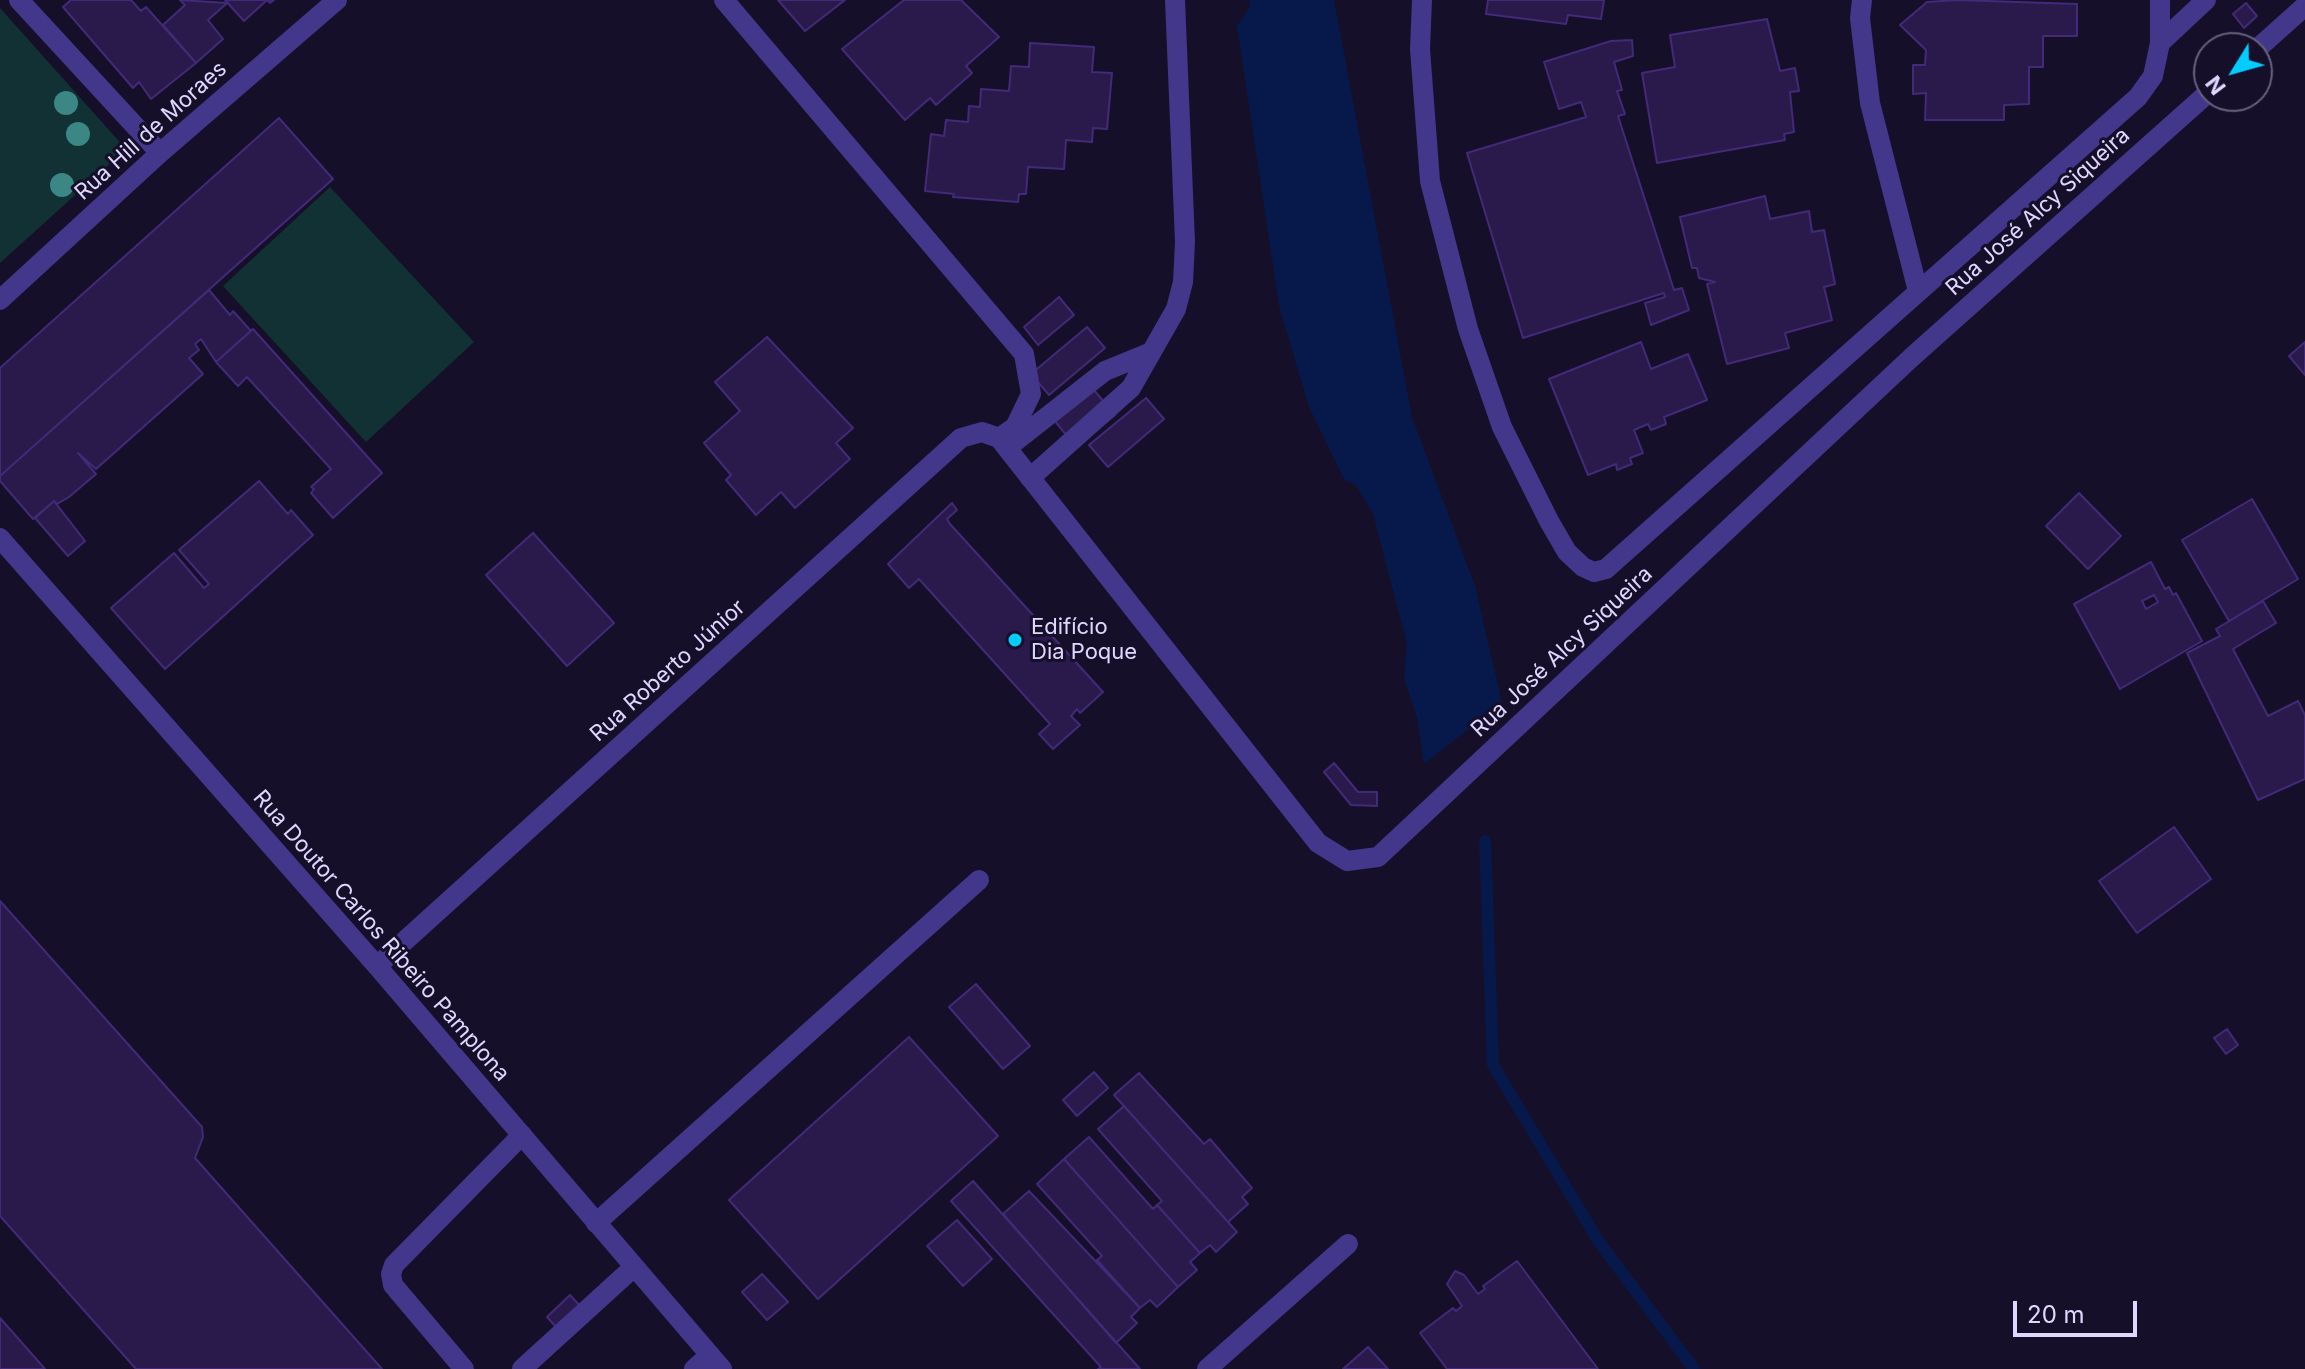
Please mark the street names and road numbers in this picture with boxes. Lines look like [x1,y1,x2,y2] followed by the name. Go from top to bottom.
[70,56,232,206] street label: Rua Hill de Moraes
[1941,123,2135,301] street label: Rua José Alcy Siqueira
[1466,561,1658,743] street label: Rua José Alcy Siqueira
[585,594,751,748] street label: Rua Roberto Júnior
[247,785,515,1087] street label: Rua Doutor Carlos Ribeiro Pamplona

